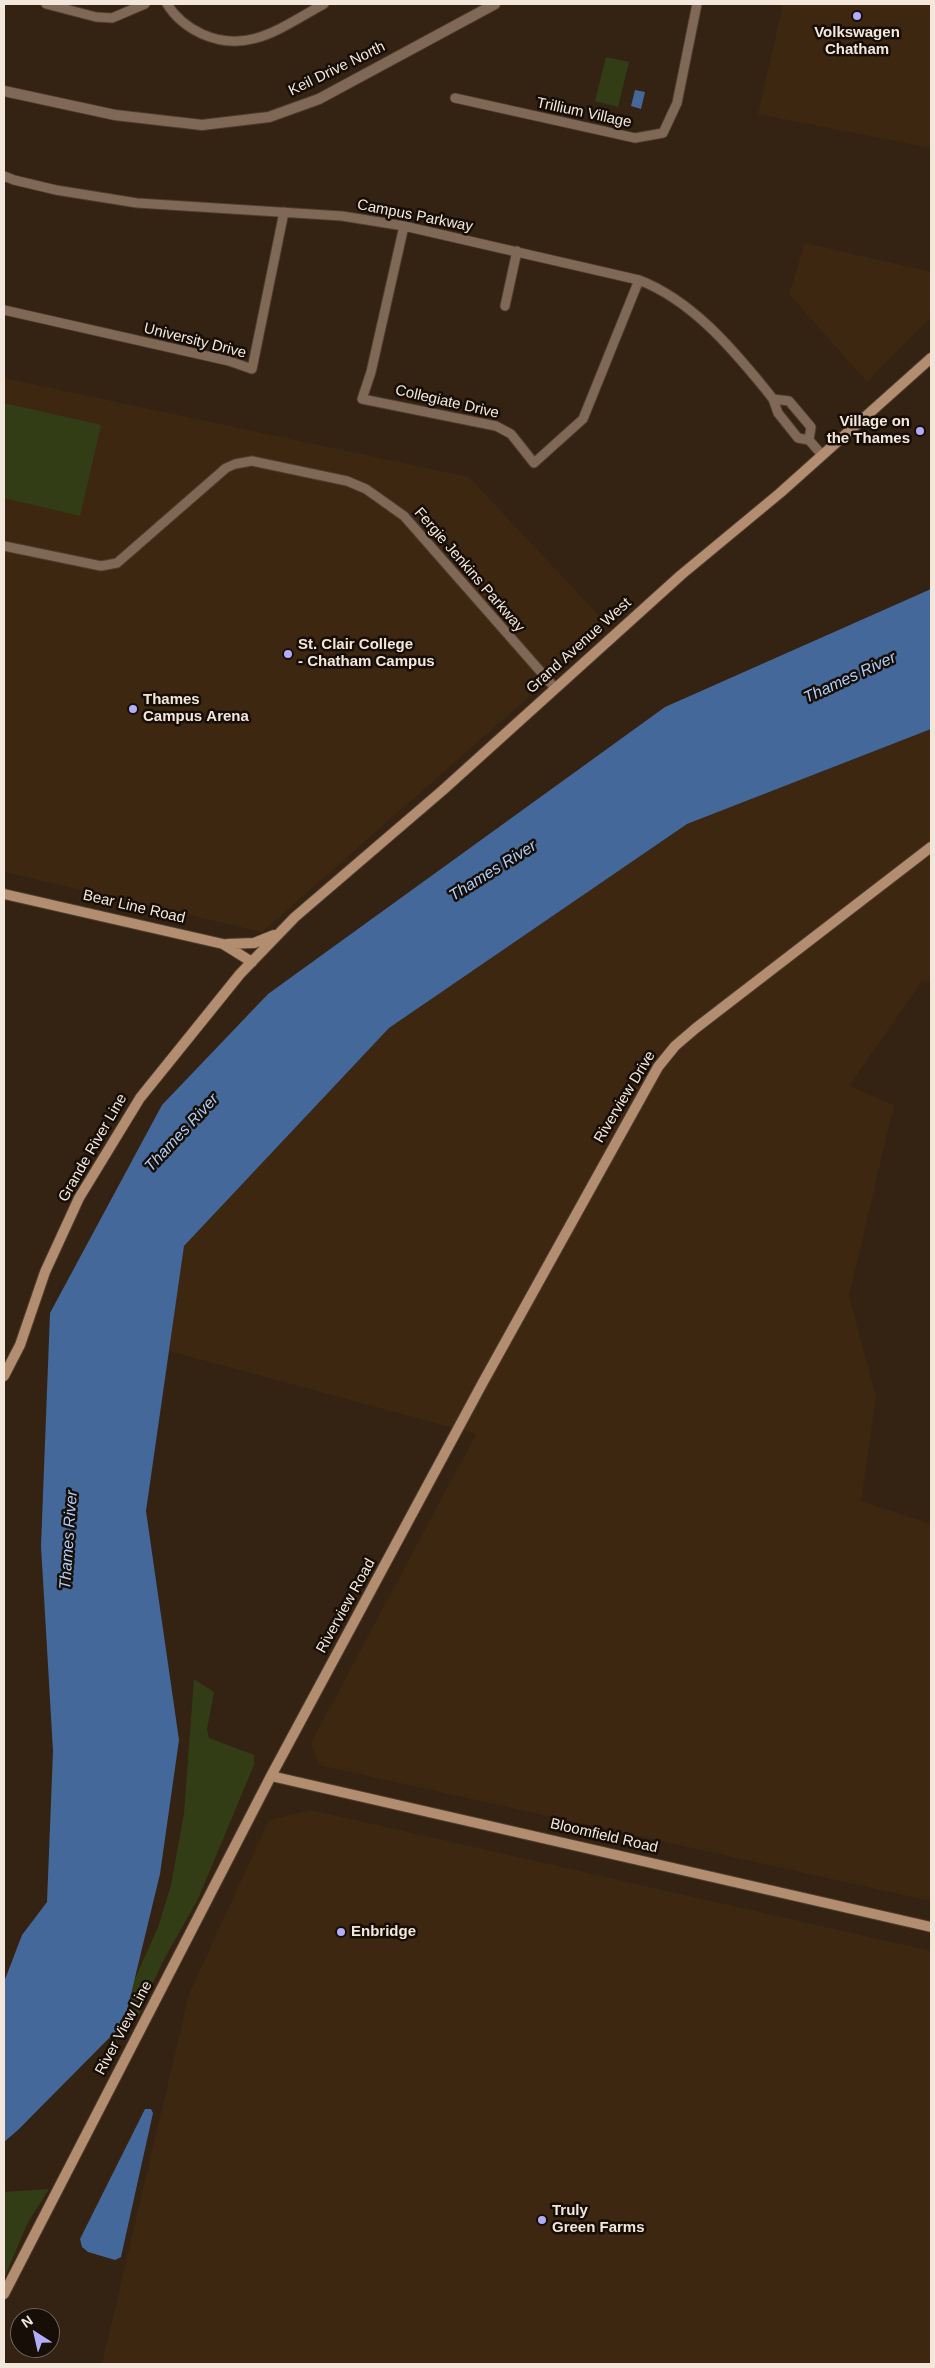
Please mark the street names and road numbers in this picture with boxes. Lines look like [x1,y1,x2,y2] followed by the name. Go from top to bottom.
[286,38,388,100] street label: Keil Drive North
[535,94,633,132] street label: Trillium Village
[356,196,474,236] street label: Campus Parkway
[142,320,248,362] street label: University Drive
[393,381,501,423] street label: Collegiate Drive
[410,504,528,636] street label: Fergie Jenkins Parkway
[523,594,635,698] street label: Grand Avenue West
[81,887,187,927] street label: Bear Line Road
[590,1048,660,1146] street label: Riverview Drive
[55,1091,131,1205] street label: Grande River Line
[313,1556,379,1656] street label: Riverview Road
[548,1815,660,1857] street label: Bloomfield Road
[92,1978,156,2078] street label: River View Line

